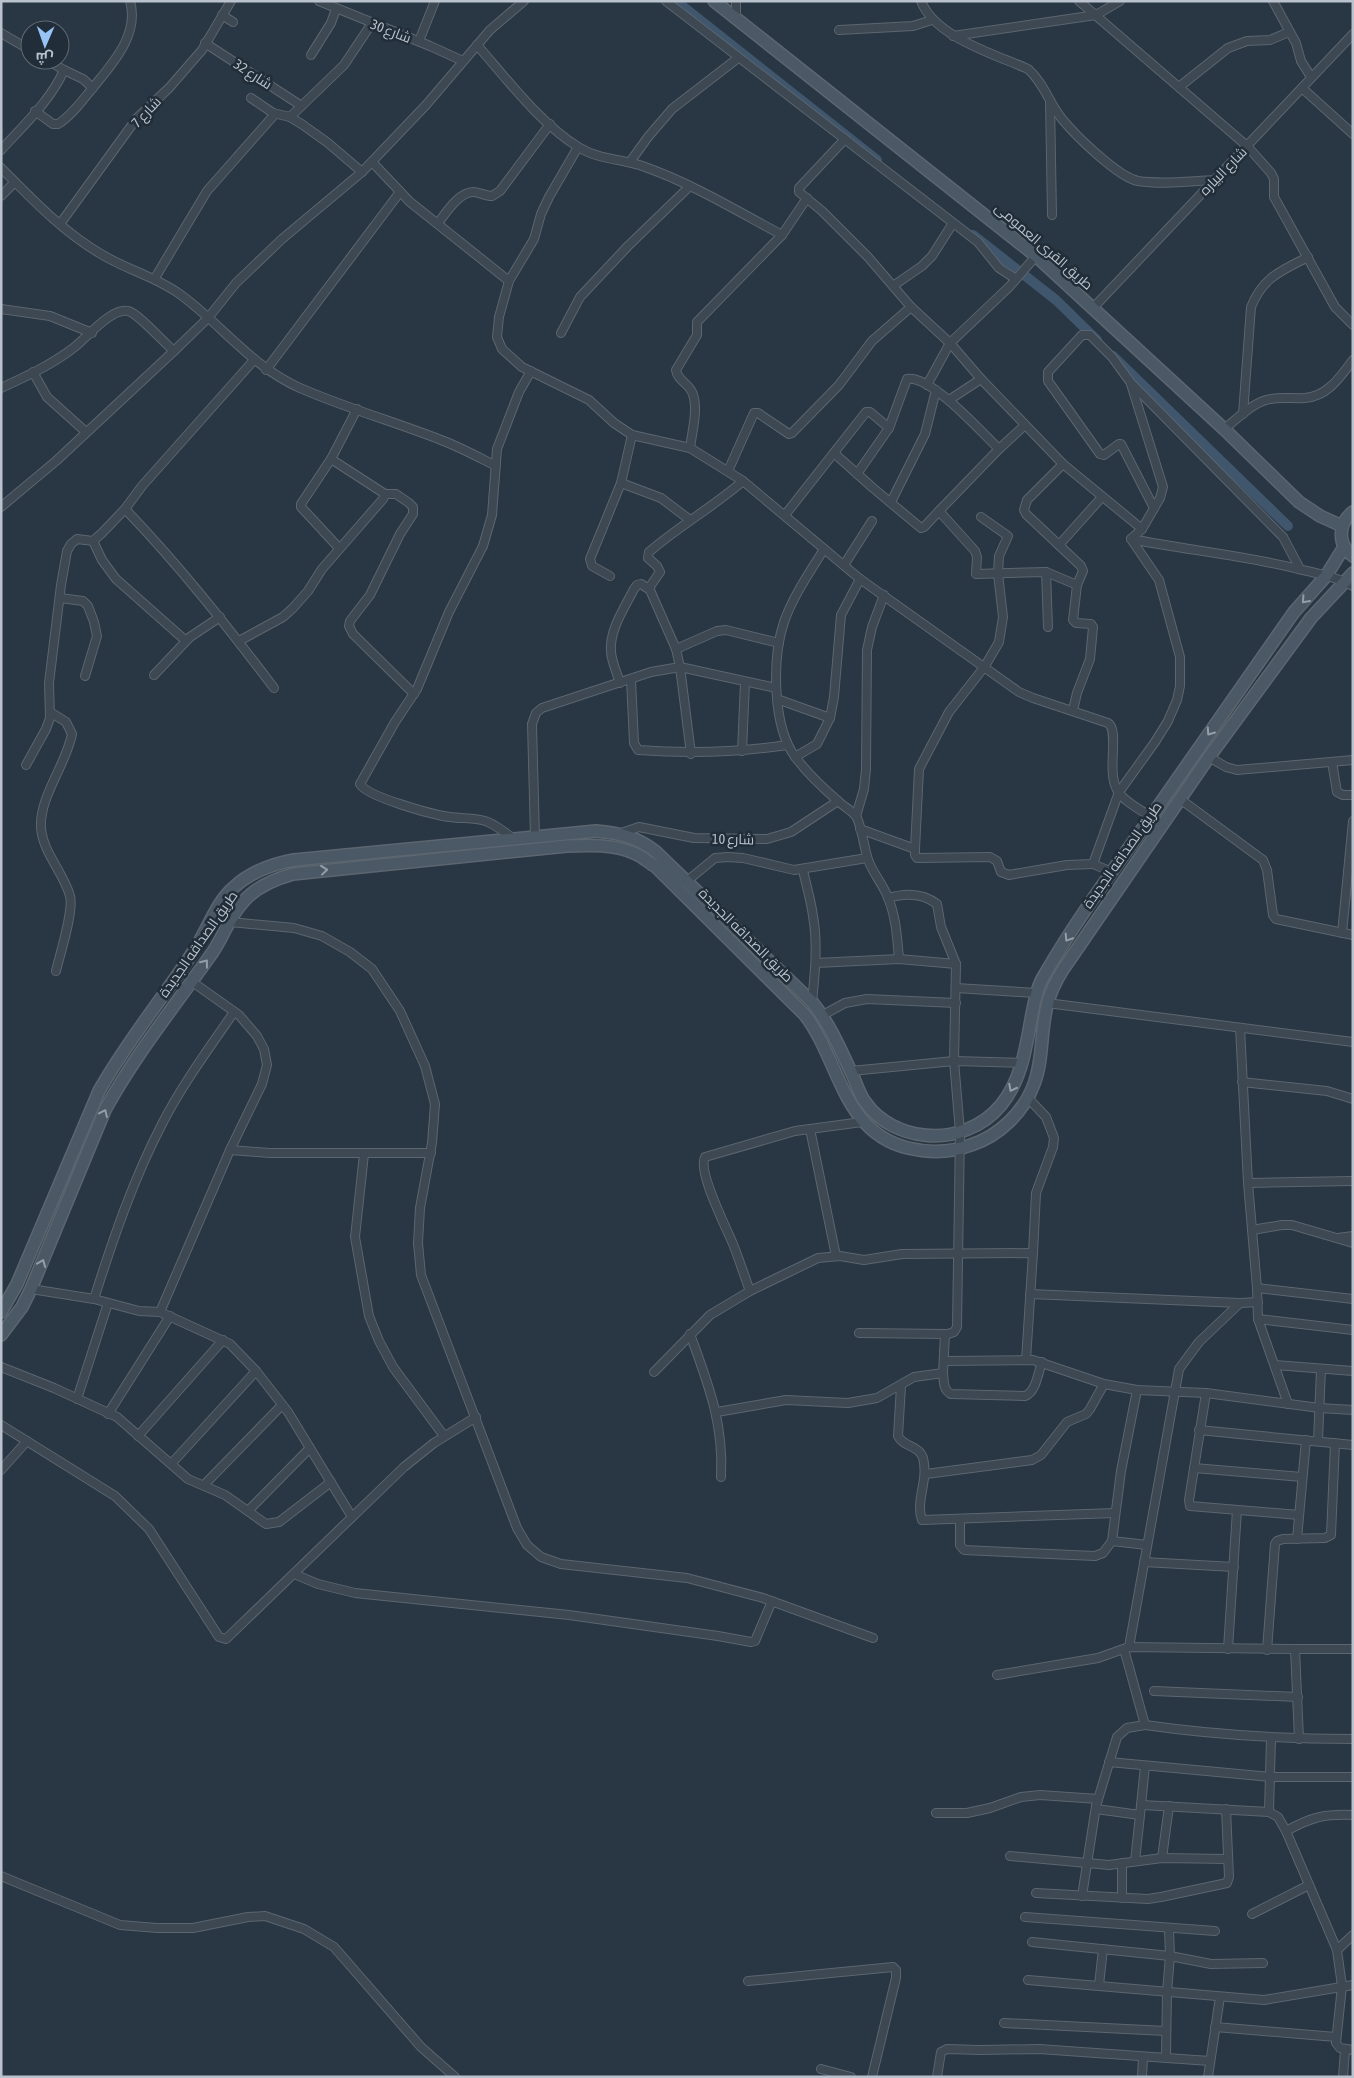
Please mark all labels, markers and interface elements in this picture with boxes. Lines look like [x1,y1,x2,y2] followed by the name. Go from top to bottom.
[368,16,414,47] street label: شارع 30
[20,20,70,70] north arrow
[35,49,54,66] text: ش
[230,56,275,93] street label: شارع 32
[128,94,165,131] street label: شارع 7
[1196,144,1251,199] street label: شارع البياره
[991,199,1096,294] street label: طريق القرى العمومى
[1302,595,1311,604] one-way arrow
[1207,726,1216,736] one-way arrow
[1079,799,1166,912] street label: طريق الصداقه الجديدة
[712,831,754,848] street label: شارع 10
[320,865,328,876] one-way arrow
[695,885,796,986] street label: طريق الصداقه الجديدة
[155,888,242,1001] street label: طريق الصداقه الجديدة
[1065,932,1074,941] one-way arrow
[199,960,208,969] one-way arrow
[1008,1083,1018,1092] one-way arrow
[98,1109,109,1118] one-way arrow
[36,1259,46,1268] one-way arrow

